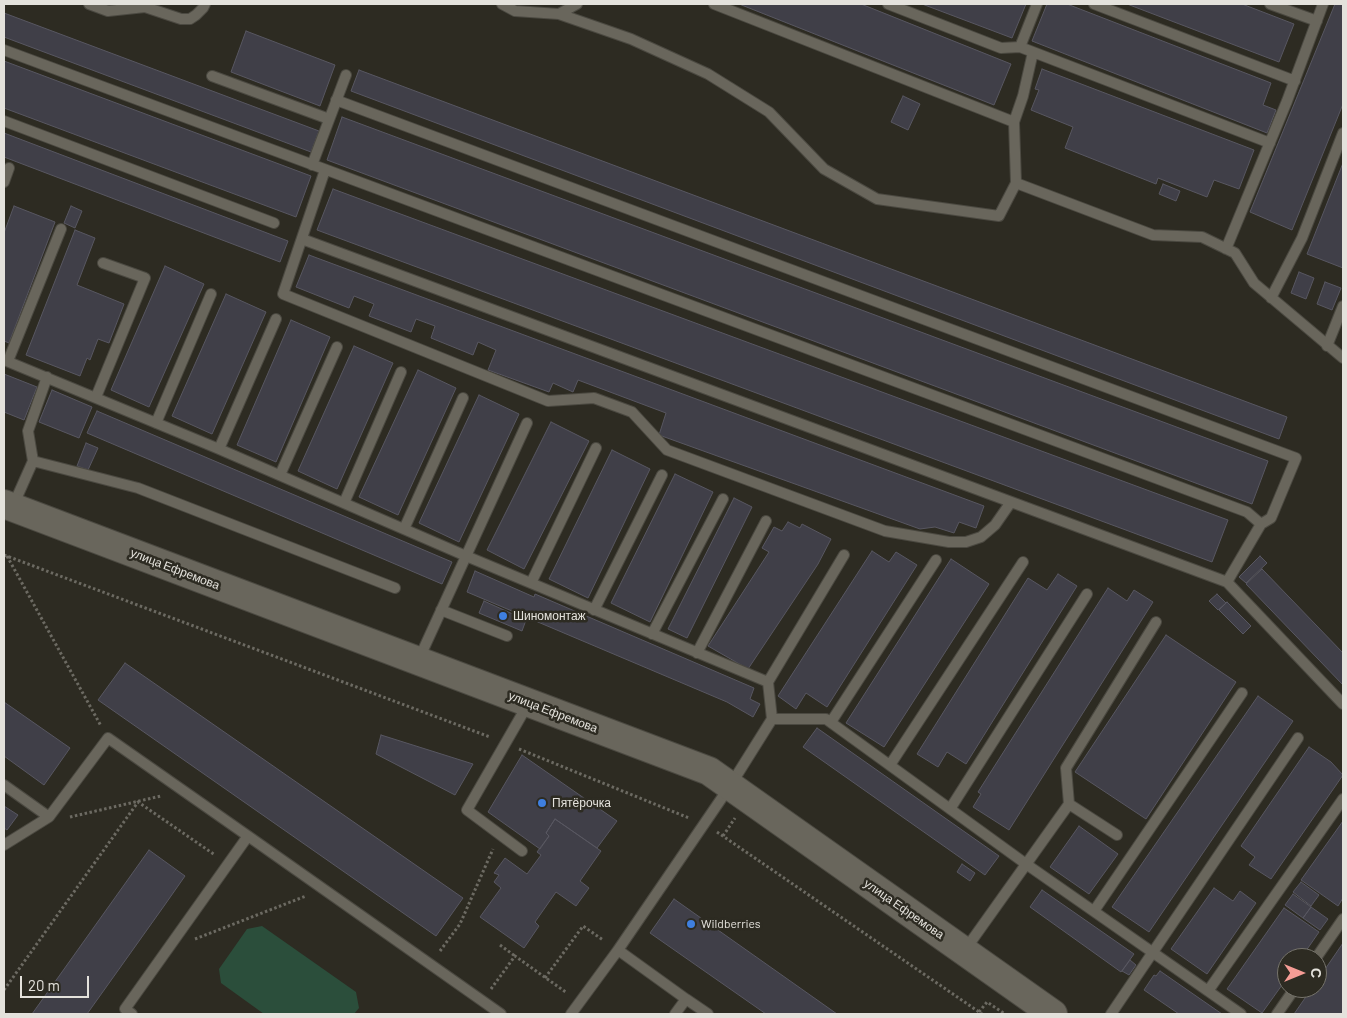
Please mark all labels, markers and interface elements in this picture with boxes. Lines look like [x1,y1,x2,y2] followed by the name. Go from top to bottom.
[128,545,222,593] street label: улица Ефремова
[513,609,586,623] place label: Шиномонтаж
[497,610,509,622] marker: Шиномонтаж
[506,688,600,736] street label: улица Ефремова
[552,796,611,810] place label: Пятёрочка
[536,797,548,809] marker: Пятёрочка
[861,876,947,942] street label: улица Ефремова
[701,917,761,931] place label: Wildberries
[685,918,697,930] marker: Wildberries
[1277,948,1327,998] north arrow
[22,966,91,998] scale bar
[1308,968,1325,978] text: С
[28,976,60,994] text: 20 m

